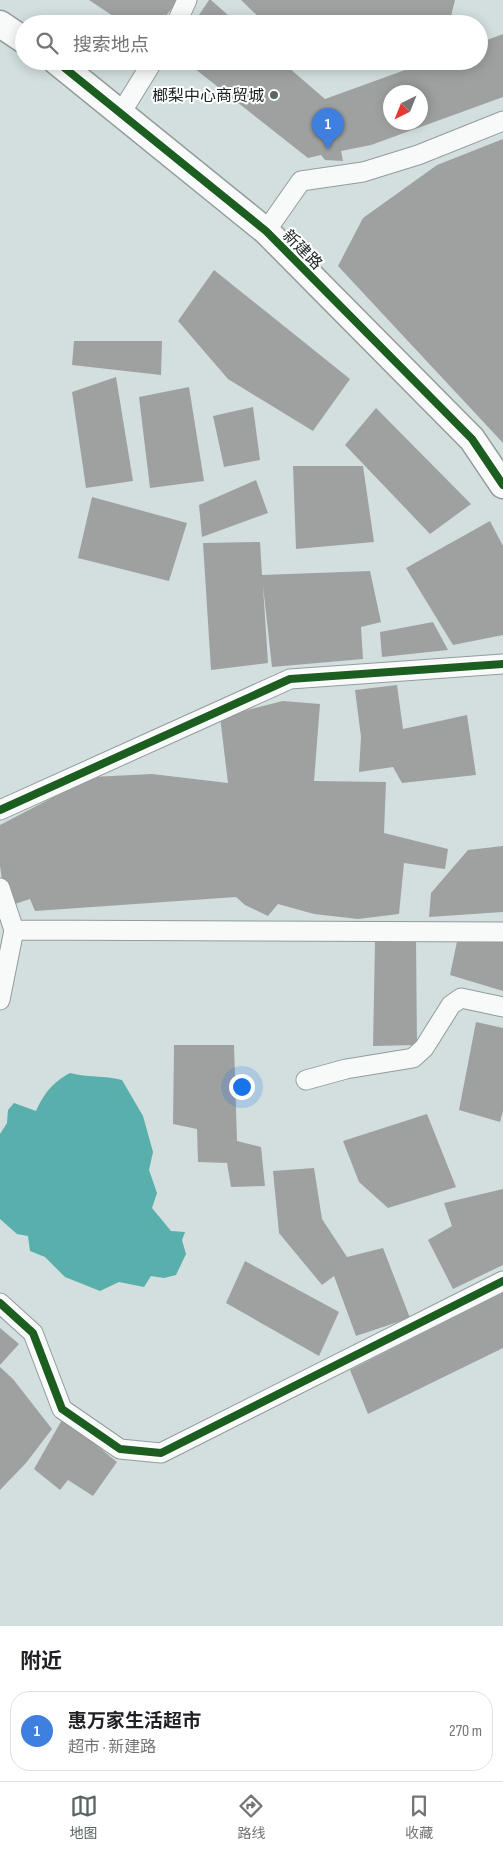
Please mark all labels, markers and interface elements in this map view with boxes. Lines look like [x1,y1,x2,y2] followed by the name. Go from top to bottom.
[15,15,488,70] search box
[33,29,61,57] icon: search
[73,34,149,57] text: 搜索地点
[383,85,428,130] north arrow
[152,87,264,106] place label: 榔梨中心商贸城
[268,89,280,101] marker: 榔梨中心商贸城
[312,108,344,149] pin: 1
[278,226,326,274] street label: 新建路
[229,1074,255,1100] your location
[20,1649,62,1674] text: 附近
[68,1710,201,1733] text: 惠万家生活超市
[34,1722,40,1741] text: 1
[449,1722,482,1741] text: 270 m
[68,1738,156,1757] text: 超市 · 新建路
[70,1792,98,1842] tab: 地图
[237,1792,265,1842] tab: 路线
[405,1792,433,1842] tab: 收藏

